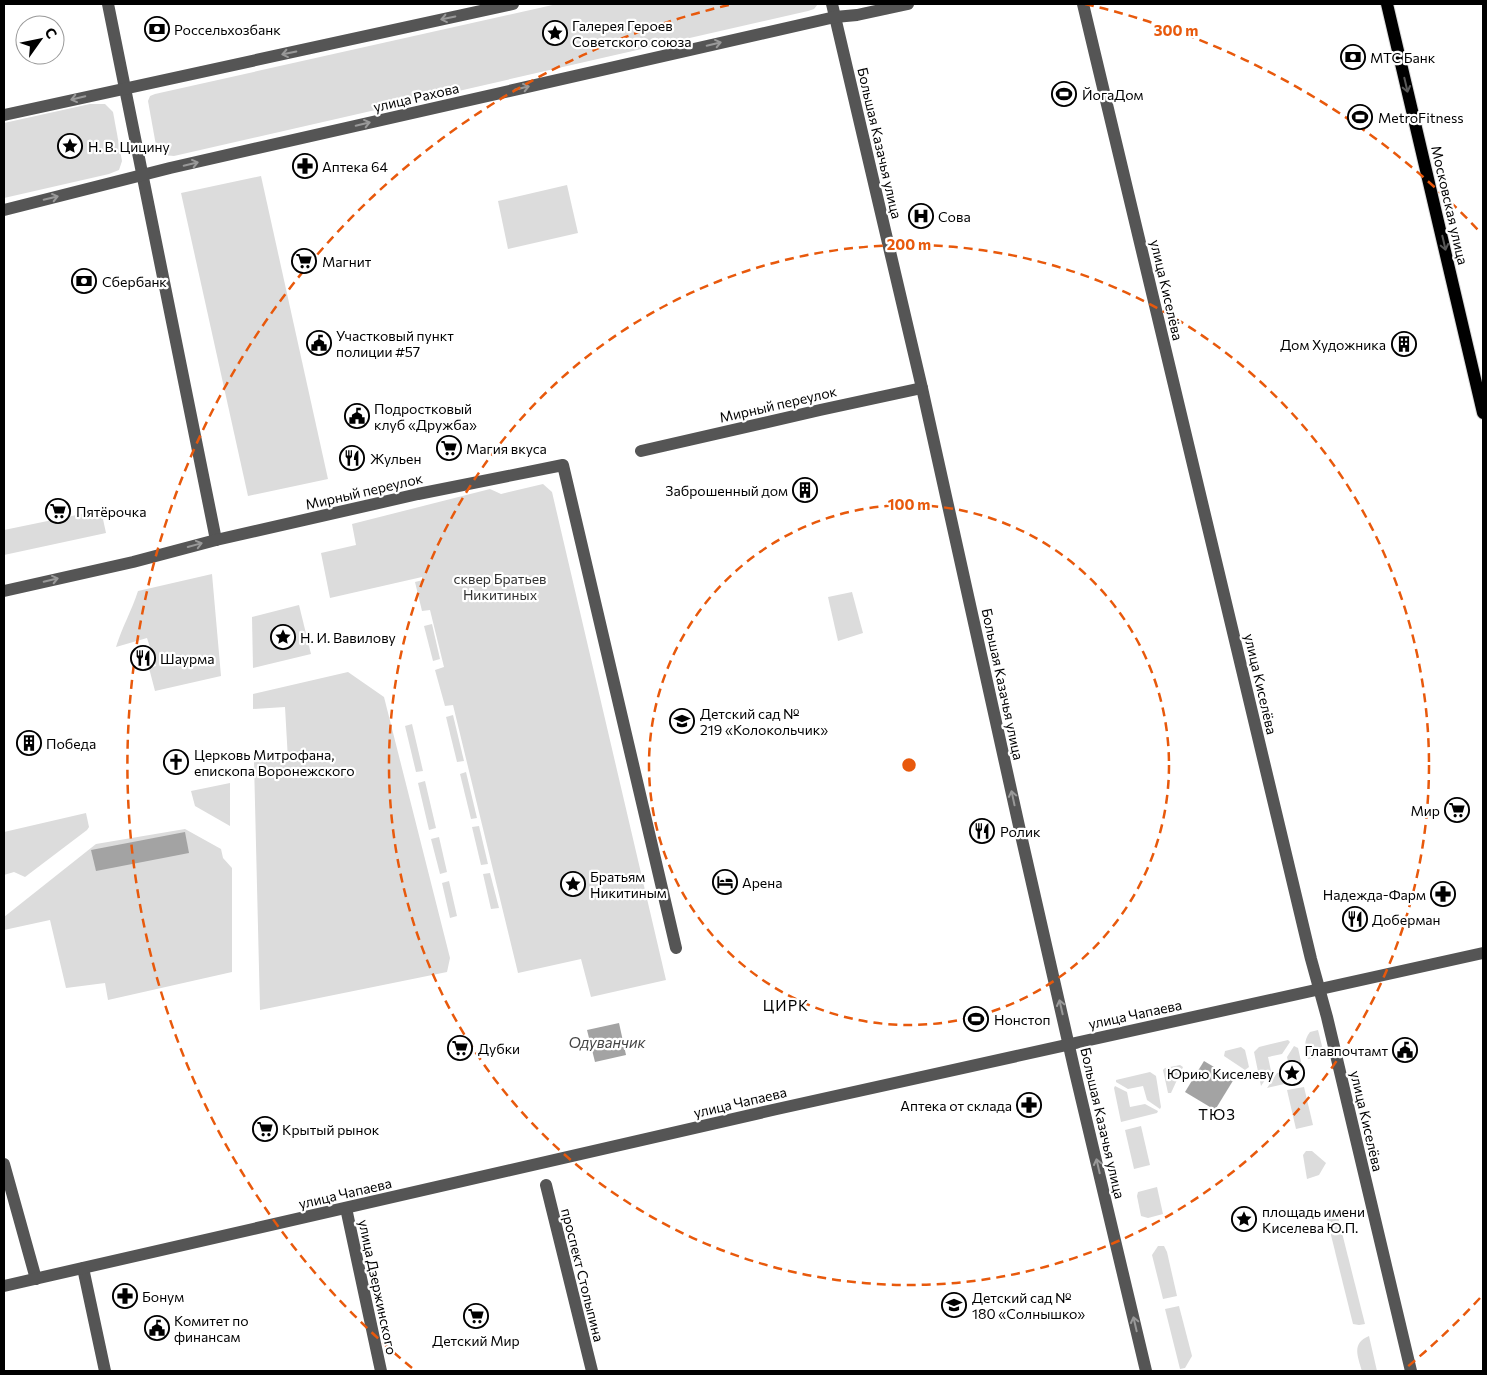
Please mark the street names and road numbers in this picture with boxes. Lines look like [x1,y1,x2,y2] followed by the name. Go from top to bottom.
[854,66,906,220] street label: Большая Казачья улица
[372,79,460,115] street label: улица Рахова
[1428,144,1472,266] street label: Московская улица
[1147,238,1187,342] street label: улица Киселёва
[718,382,839,426] street label: Мирный переулок
[304,469,425,513] street label: Мирный переулок
[979,606,1027,762] street label: Большая Казачья улица
[1241,632,1281,736] street label: улица Киселёва
[1087,996,1183,1032] street label: улица Чапаева
[1077,1046,1129,1200] street label: Большая Казачья улица
[1347,1069,1387,1173] street label: улица Киселёва
[692,1083,788,1121] street label: улица Чапаева
[297,1174,393,1212] street label: улица Чапаева
[558,1206,608,1344] street label: проспект Столыпина
[355,1218,401,1356] street label: улица Дзержинского

